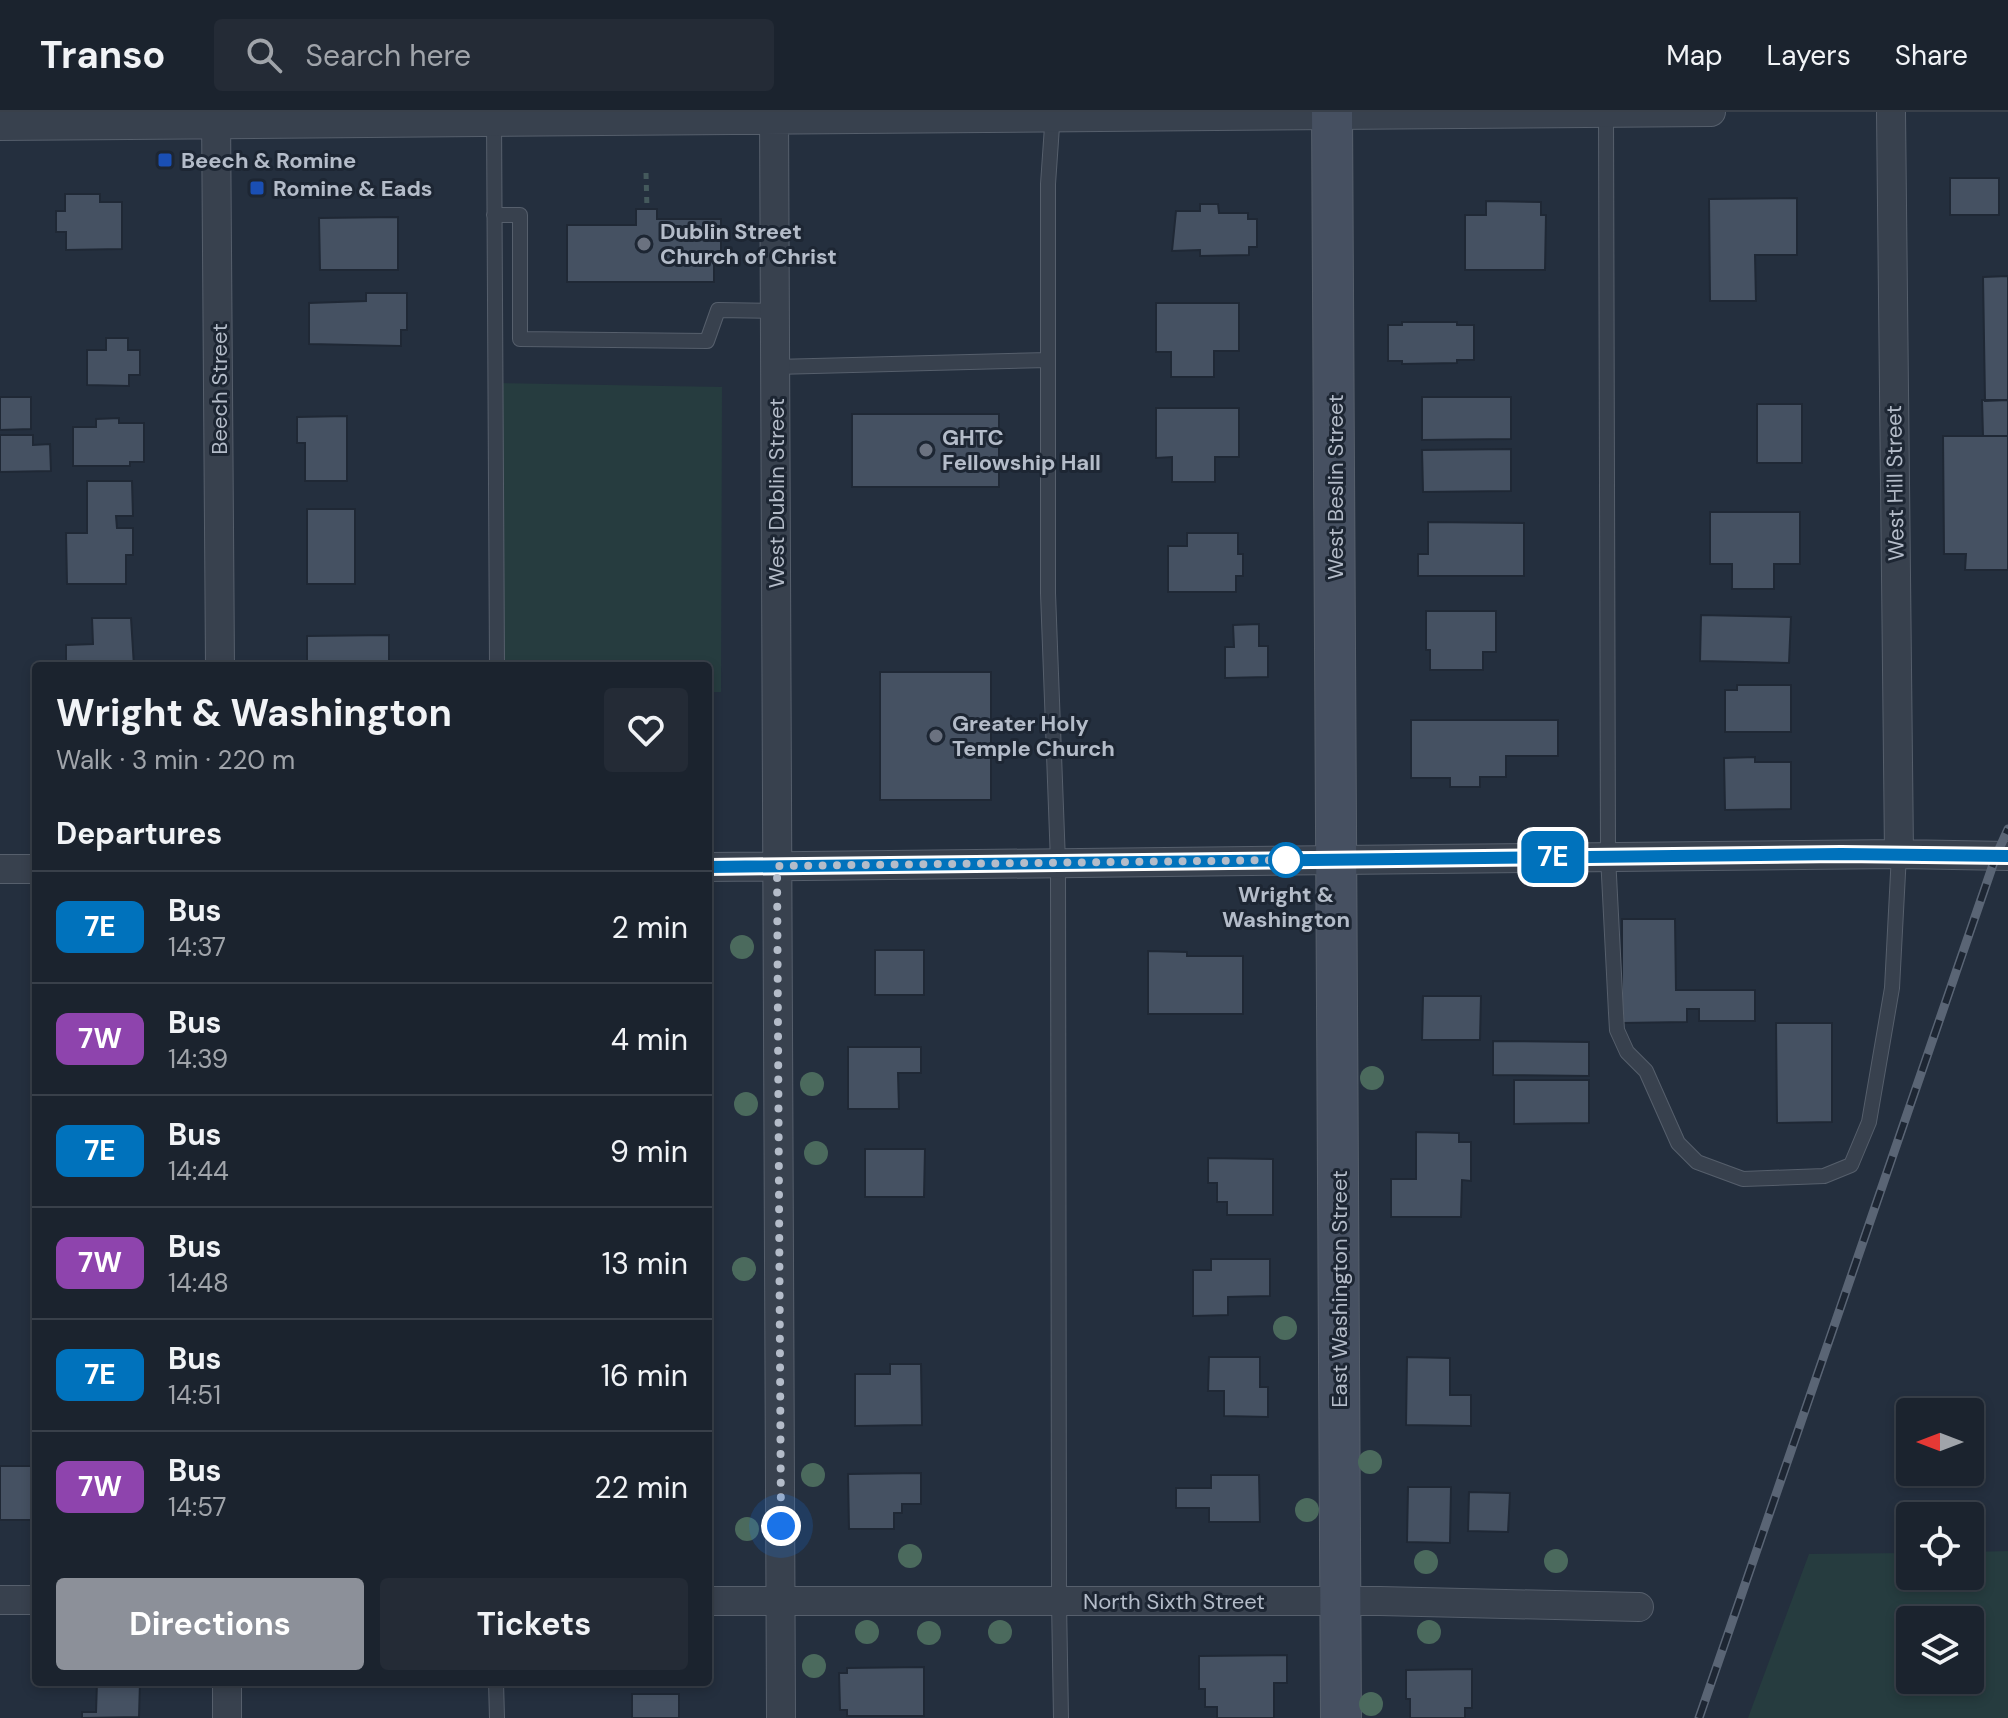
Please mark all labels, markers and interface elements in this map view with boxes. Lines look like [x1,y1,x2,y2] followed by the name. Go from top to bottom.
[214,19,774,91] search box
[40,30,166,80] text: Transo
[242,33,286,77] icon: search
[306,36,471,75] text: Search here
[1666,37,1723,74] text: Map
[1767,37,1851,74] text: Layers
[1895,37,1968,74] text: Share
[181,146,356,175] place label: Beech & Romine
[156,151,174,169] marker: Beech & Romine
[273,174,433,203] place label: Romine & Eads
[248,179,266,197] marker: Romine & Eads
[660,217,837,271] place label: Dublin Street Church of Christ
[635,235,653,253] marker: Dublin Street Church of Christ
[205,323,234,455] street label: Beech Street
[1321,394,1350,580] street label: West Beslin Street
[762,398,791,588] street label: West Dublin Street
[1879,405,1911,561] street label: West Hill Street
[942,423,1101,477] place label: GHTC Fellowship Hall
[917,441,935,459] marker: GHTC Fellowship Hall
[56,688,452,738] text: Wright & Washington
[604,688,688,772] button: heart
[952,709,1115,763] place label: Greater Holy Temple Church
[927,727,945,745] marker: Greater Holy Temple Church
[56,743,295,777] text: Walk · 3 min · 220 m
[56,814,222,853] text: Departures
[1517,831,1589,883] line badge: 7E
[1537,838,1569,875] text: 7E
[1269,843,1303,877] marker: Wright & Washington
[1222,880,1350,934] place label: Wright & Washington
[168,891,222,930] text: Bus
[84,908,116,945] text: 7E
[612,908,688,947] text: 2 min
[168,930,226,964] text: 14:37
[168,1003,222,1042] text: Bus
[78,1020,122,1057] text: 7W
[611,1020,688,1059] text: 4 min
[168,1042,228,1076] text: 14:39
[168,1115,222,1154] text: Bus
[84,1132,116,1169] text: 7E
[610,1132,688,1171] text: 9 min
[168,1154,229,1188] text: 14:44
[1325,1170,1354,1408] street label: East Washington Street
[168,1227,222,1266] text: Bus
[78,1244,122,1281] text: 7W
[602,1244,688,1283] text: 13 min
[168,1266,229,1300] text: 14:48
[168,1339,222,1378] text: Bus
[84,1356,116,1393] text: 7E
[601,1356,688,1395] text: 16 min
[168,1378,221,1412] text: 14:51
[1896,1398,1984,1486] north arrow
[1896,1398,1984,1694] map controls
[168,1451,222,1490] text: Bus
[78,1468,122,1505] text: 7W
[594,1468,688,1507] text: 22 min
[168,1490,226,1524] text: 14:57
[1896,1502,1984,1590] button: locate
[761,1506,801,1546] your location
[56,1578,364,1670] button: Directions
[380,1578,688,1670] button: Tickets
[1083,1587,1265,1616] street label: North Sixth Street
[1896,1606,1984,1694] button: layers

